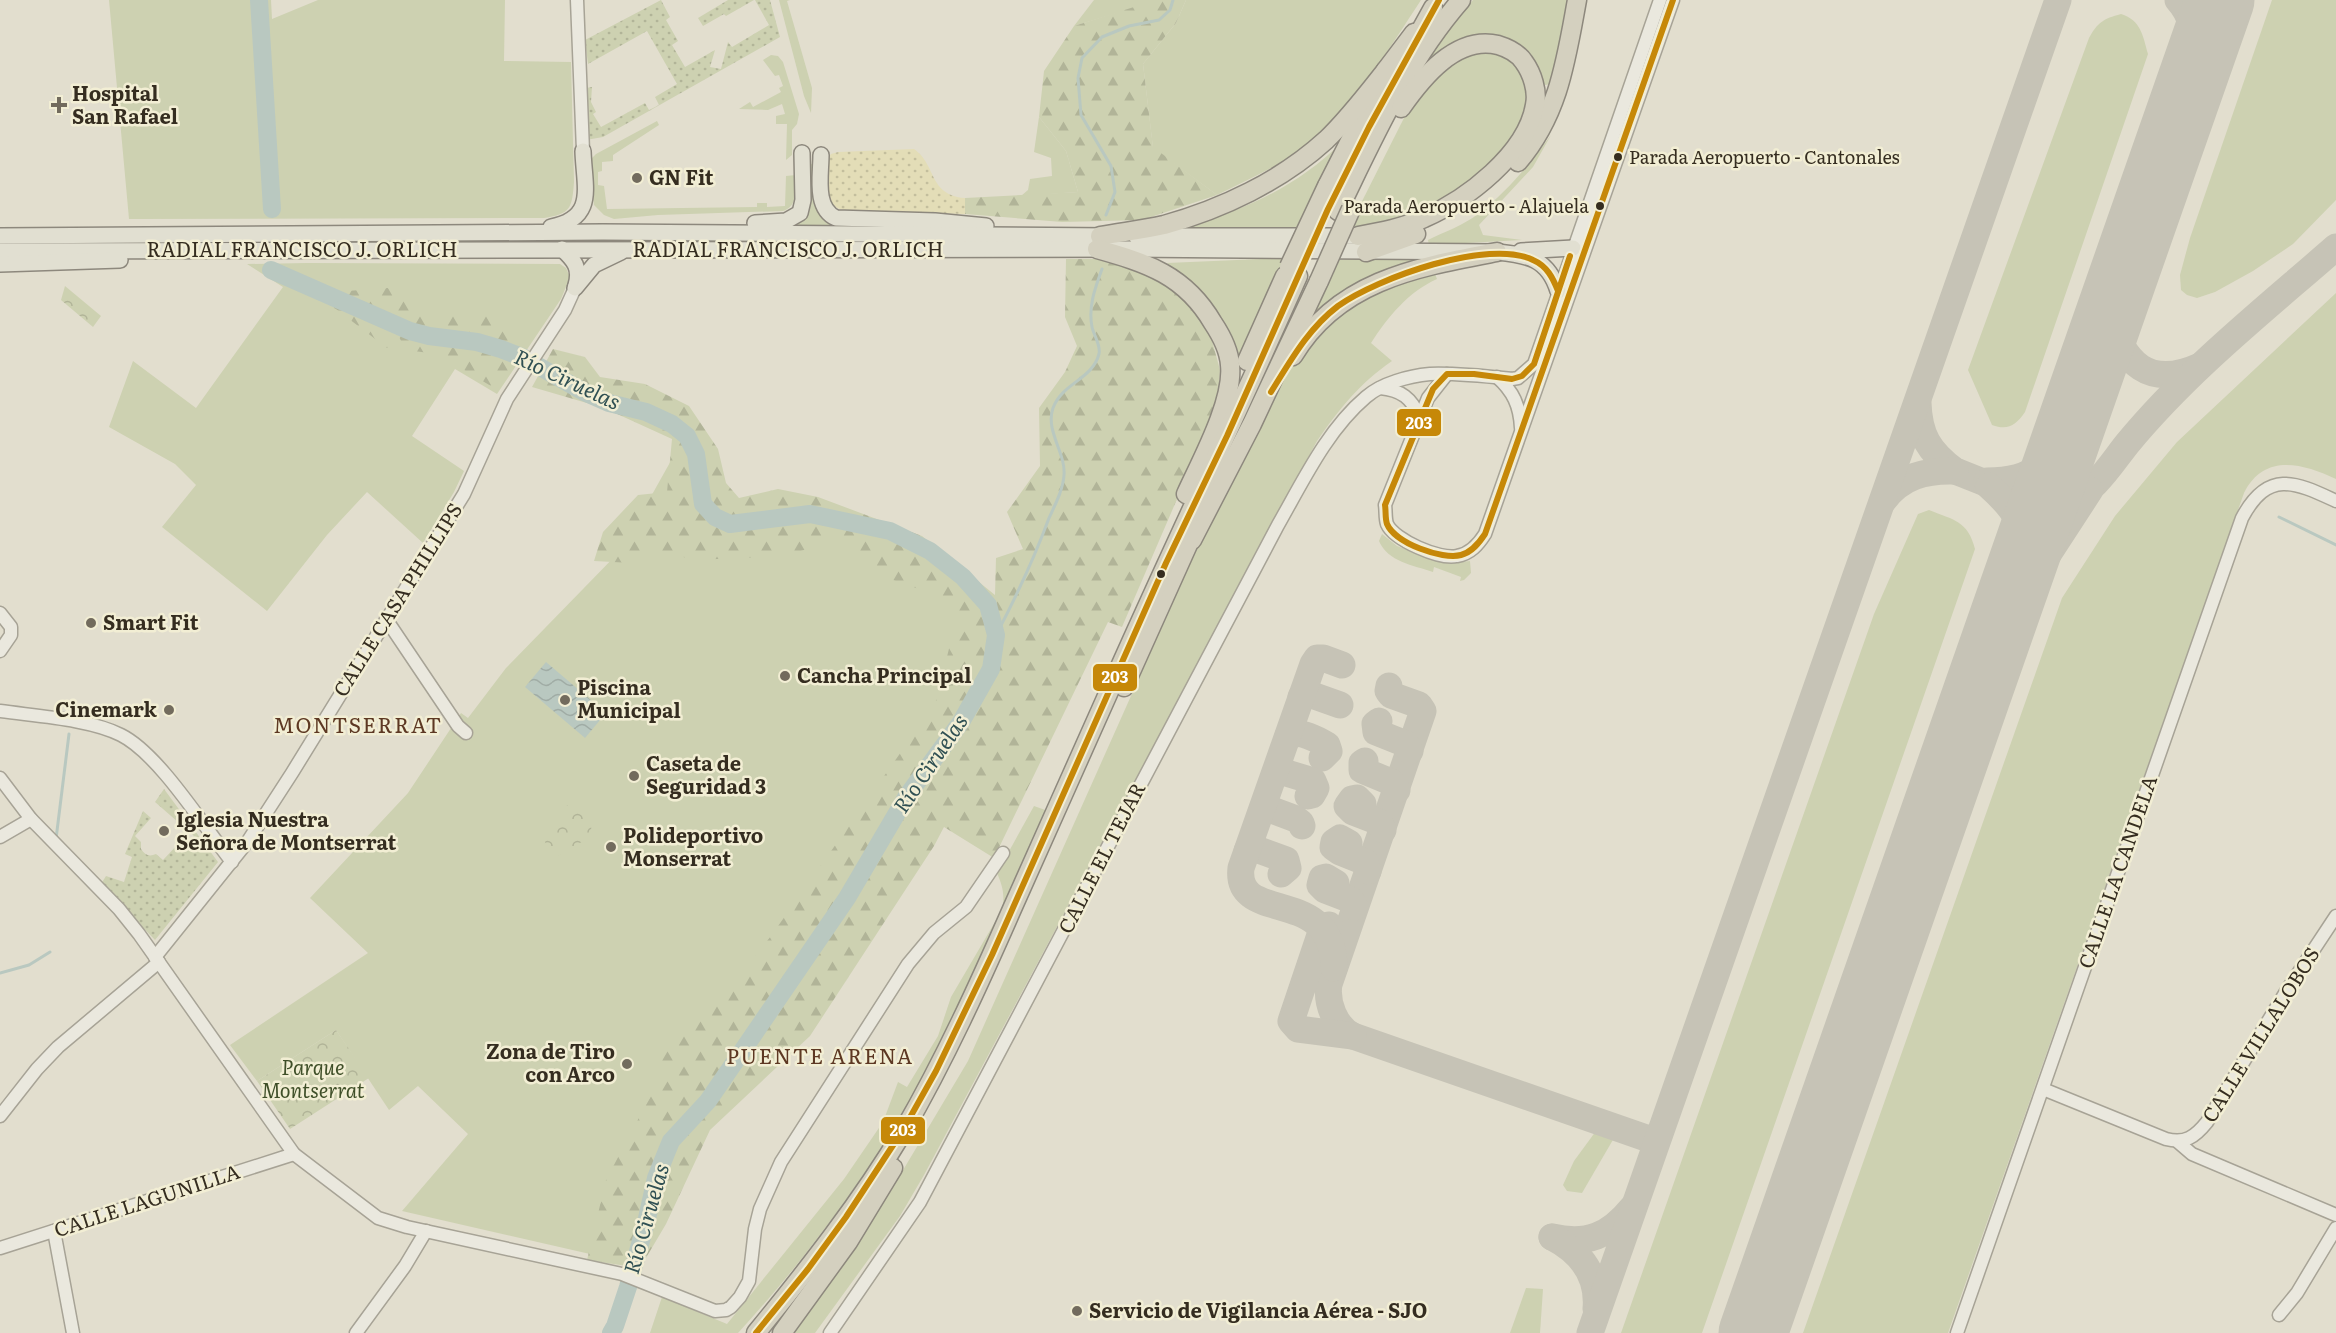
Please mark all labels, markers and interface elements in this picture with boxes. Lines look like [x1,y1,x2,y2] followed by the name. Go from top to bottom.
[72,77,178,130] place label: Hospital San Rafael
[50,96,68,114] marker: Hospital San Rafael
[1629,143,1900,170] place label: Parada Aeropuerto - Cantonales
[1612,151,1624,163] marker: Parada Aeropuerto - Cantonales
[649,161,714,191] place label: GN Fit
[630,171,644,185] marker: GN Fit
[1344,192,1589,219] place label: Parada Aeropuerto - Alajuela
[1594,200,1606,212] marker: Parada Aeropuerto - Alajuela
[146,233,458,263] street label: RADIAL FRANCISCO J. ORLICH
[632,233,944,263] street label: RADIAL FRANCISCO J. ORLICH
[510,340,626,416] water label: Río Ciruelas
[1396,408,1442,437] line badge: 203
[1405,410,1433,434] text: 203
[324,496,468,702] street label: CALLE CASA PHILLIPS
[1155,568,1167,580] unlabelled marker
[103,606,199,636] place label: Smart Fit
[84,616,98,630] marker: Smart Fit
[797,659,972,689] place label: Cancha Principal
[1092,663,1138,692] line badge: 203
[1101,664,1129,688] text: 203
[778,669,792,683] marker: Cancha Principal
[577,671,681,724] place label: Piscina Municipal
[55,693,158,723] place label: Cinemark
[558,693,572,707] marker: Piscina Municipal
[162,703,176,717] marker: Cinemark
[884,707,974,818] water label: Río Ciruelas
[273,708,443,739] district label: MONTSERRAT
[646,747,766,800] place label: Caseta de Seguridad 3
[627,769,641,783] marker: Caseta de Seguridad 3
[2069,770,2163,972] street label: CALLE LA CANDELA
[1049,776,1151,938] street label: CALLE EL TEJAR
[176,803,396,856] place label: Iglesia Nuestra Señora de Montserrat
[623,819,763,872] place label: Polideportivo Monserrat
[157,824,171,838] marker: Iglesia Nuestra Señora de Montserrat
[604,840,618,854] marker: Polideportivo Monserrat
[2193,940,2325,1127] street label: CALLE VILLALOBOS
[486,1035,615,1088] place label: Zona de Tiro con Arco
[726,1039,914,1070] district label: PUENTE ARENA
[261,1051,365,1104] park label: Parque Montserrat
[620,1057,634,1071] marker: Zona de Tiro con Arco
[880,1116,926,1145] line badge: 203
[889,1117,917,1141] text: 203
[50,1155,243,1243] street label: CALLE LAGUNILLA
[614,1159,675,1277] water label: Río Ciruelas
[1089,1294,1427,1324] place label: Servicio de Vigilancia Aérea - SJO
[1070,1304,1084,1318] marker: Servicio de Vigilancia Aérea - SJO

